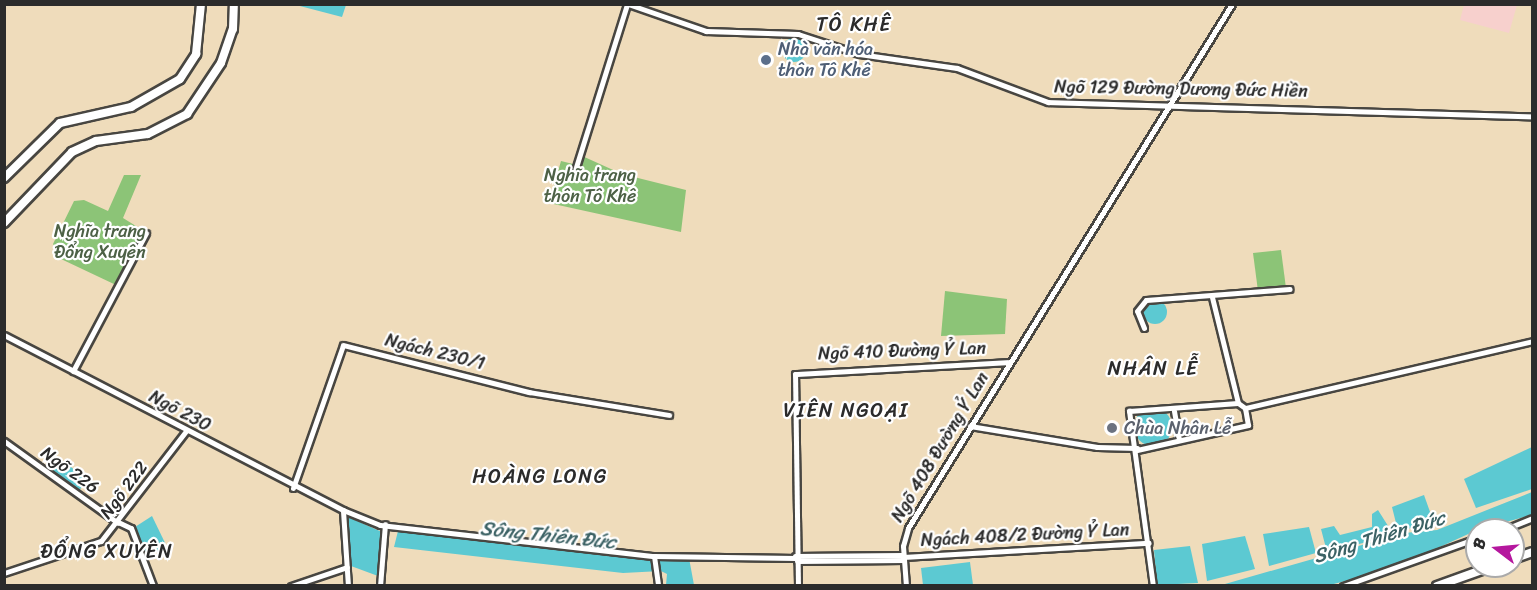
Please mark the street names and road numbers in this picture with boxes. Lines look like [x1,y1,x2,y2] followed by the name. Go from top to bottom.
[1054,76,1308,102] street label: Ngõ 129 Đường Dương Đức Hiền
[383,329,487,375] street label: Ngách 230/1
[818,337,986,365] street label: Ngõ 410 Đường Ỷ Lan
[887,368,993,526] street label: Ngõ 408 Đường Ỷ Lan
[145,386,215,436] street label: Ngõ 230
[37,442,103,498] street label: Ngõ 226
[95,457,153,523] street label: Ngõ 222
[920,519,1130,551] street label: Ngách 408/2 Đường Ỷ Lan

